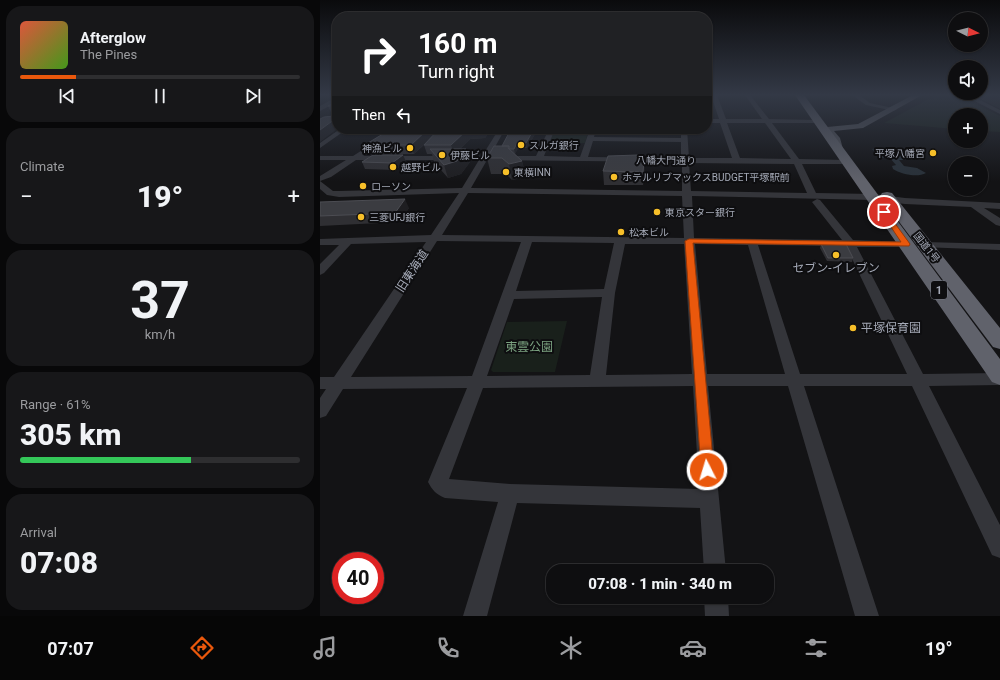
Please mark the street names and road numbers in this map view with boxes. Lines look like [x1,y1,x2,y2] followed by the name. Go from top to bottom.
[636,154,696,167] street label: 八幡大門通り
[911,230,942,265] street label: 国道1号
[393,247,431,295] street label: 旧東海道
[931,281,947,299] road number: 1

